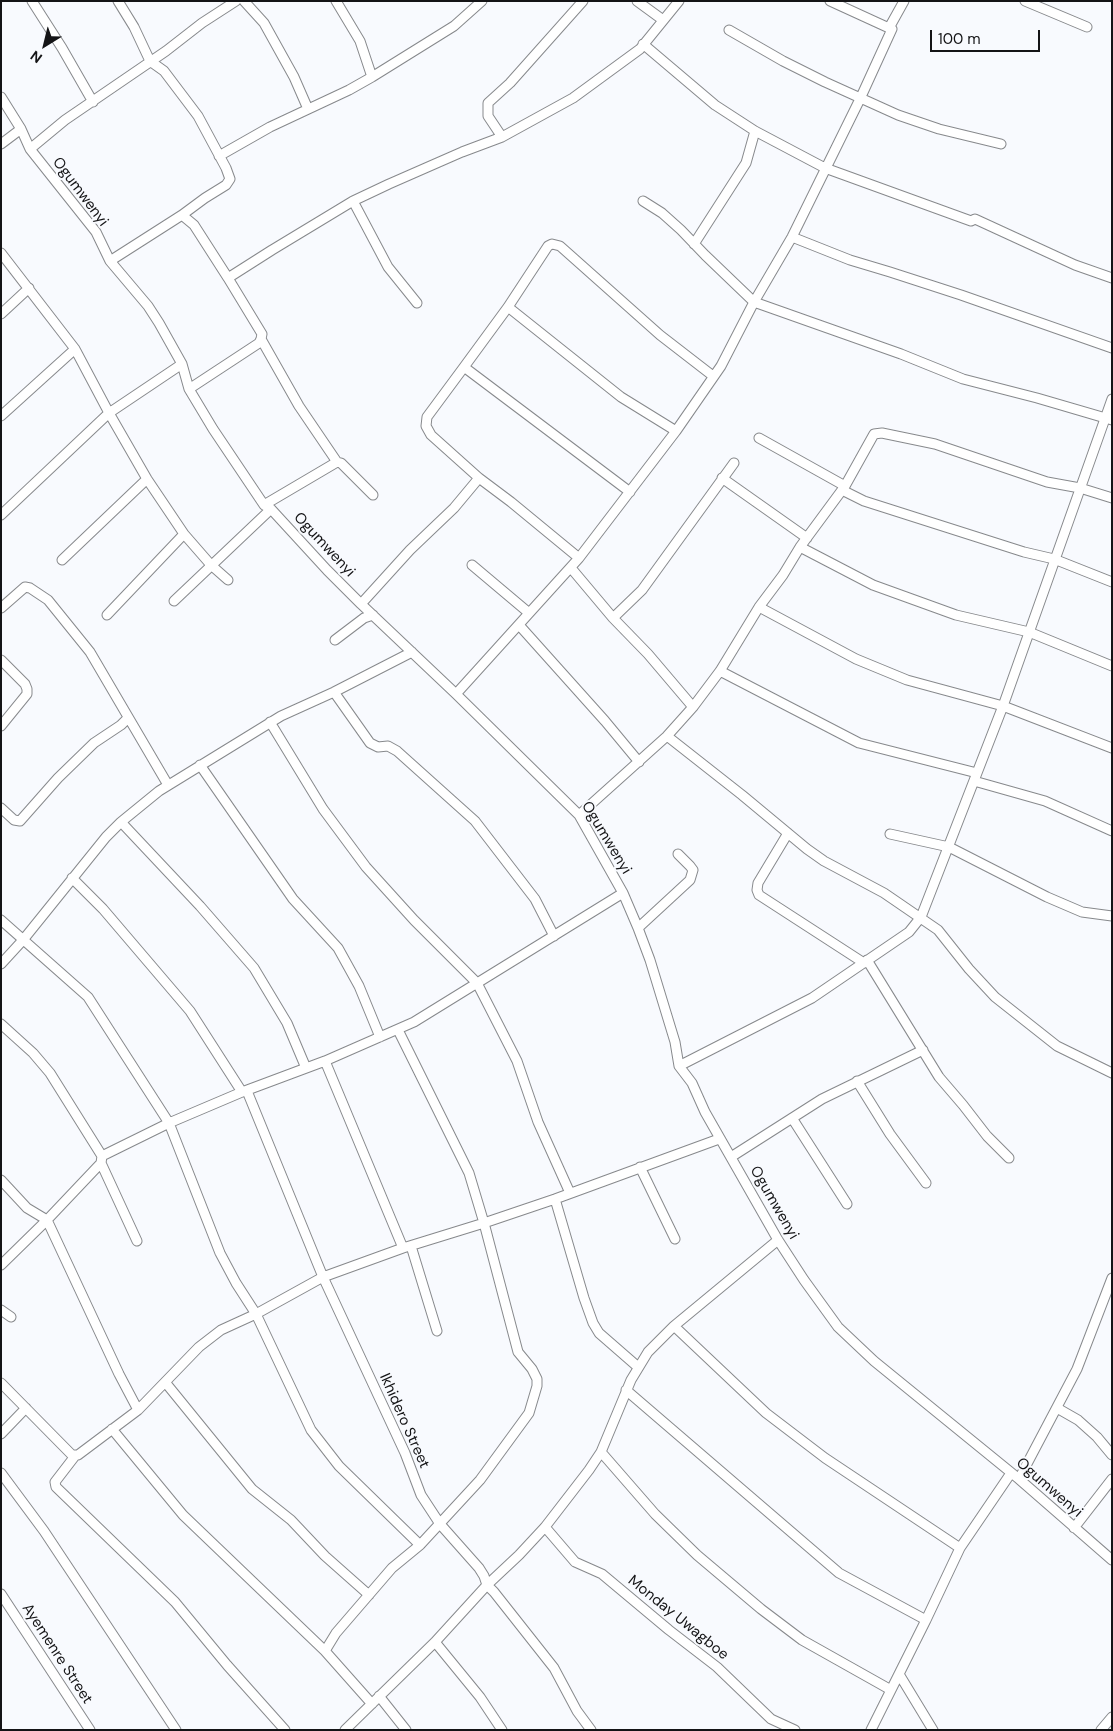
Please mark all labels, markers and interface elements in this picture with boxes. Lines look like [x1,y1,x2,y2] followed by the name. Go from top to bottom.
[20,20,70,70] north arrow
[933,20,1043,52] scale bar
[938,29,981,49] text: 100 m
[27,47,46,67] text: N
[48,154,112,230] street label: Ogumwenyi
[289,509,359,581] street label: Ogumwenyi
[577,798,635,878] street label: Ogumwenyi
[746,1163,802,1243] street label: Ogumwenyi
[375,1371,433,1471] street label: Ikhidero Street
[1012,1454,1086,1522] street label: Ogumwenyi
[624,1572,732,1664] street label: Monday Uwagboe
[18,1600,96,1708] street label: Ayemenre Street

